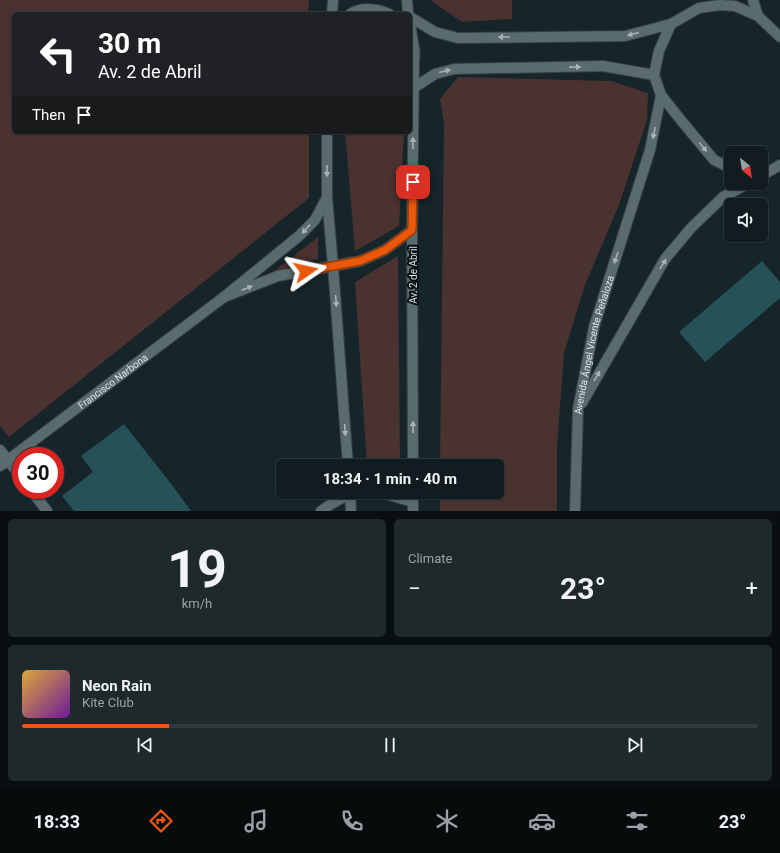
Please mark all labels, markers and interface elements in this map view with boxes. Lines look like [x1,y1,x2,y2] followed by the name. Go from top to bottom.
[98,27,161,60] text: 30 m
[32,28,84,80] icon: left
[627,31,639,37] one-way arrow
[497,34,510,40] one-way arrow
[98,61,202,82] text: Av. 2 de Abril
[569,63,581,70] one-way arrow
[439,68,451,74] one-way arrow
[73,104,95,126] icon: arrive
[32,106,65,124] text: Then
[650,127,656,140] one-way arrow
[410,136,416,149] one-way arrow
[698,142,707,151] one-way arrow
[724,146,768,190] north arrow
[724,146,768,242] map controls
[324,165,330,178] one-way arrow
[396,165,430,199] pin
[402,171,424,193] icon: arrive
[724,198,768,242] button: sound
[301,224,311,234] one-way arrow
[408,246,419,304] street label: Av. 2 de Abril
[285,250,327,292] position arrow
[613,252,619,264] one-way arrow
[659,259,667,269] one-way arrow
[572,274,615,415] street label: Avenida Ángel Vicente Peñaloza
[241,285,253,291] one-way arrow
[332,295,339,307] one-way arrow
[76,351,149,411] street label: Francisco Narbona
[594,370,601,382] one-way arrow
[410,420,416,433] one-way arrow
[342,424,349,436] one-way arrow
[12,447,64,499] speed limit sign: 30
[323,470,457,488] text: 18:34 · 1 min · 40 m
[167,539,227,600] text: 19
[408,551,452,566] text: Climate
[560,571,606,606] text: 23°
[408,576,421,601] text: −
[746,576,758,601] text: +
[182,596,212,611] text: km/h
[82,677,151,695] text: Neon Rain
[82,695,134,710] text: Kite Club
[134,734,156,756] icon: previous
[379,734,401,756] icon: pause
[624,734,646,756] icon: next
[147,807,175,835] icon: directions
[242,807,270,835] icon: music
[338,807,366,835] icon: phone
[433,807,461,835] icon: climate
[528,807,556,835] icon: car
[623,807,651,835] icon: filters
[34,811,80,832] text: 18:33
[719,811,746,832] text: 23°

